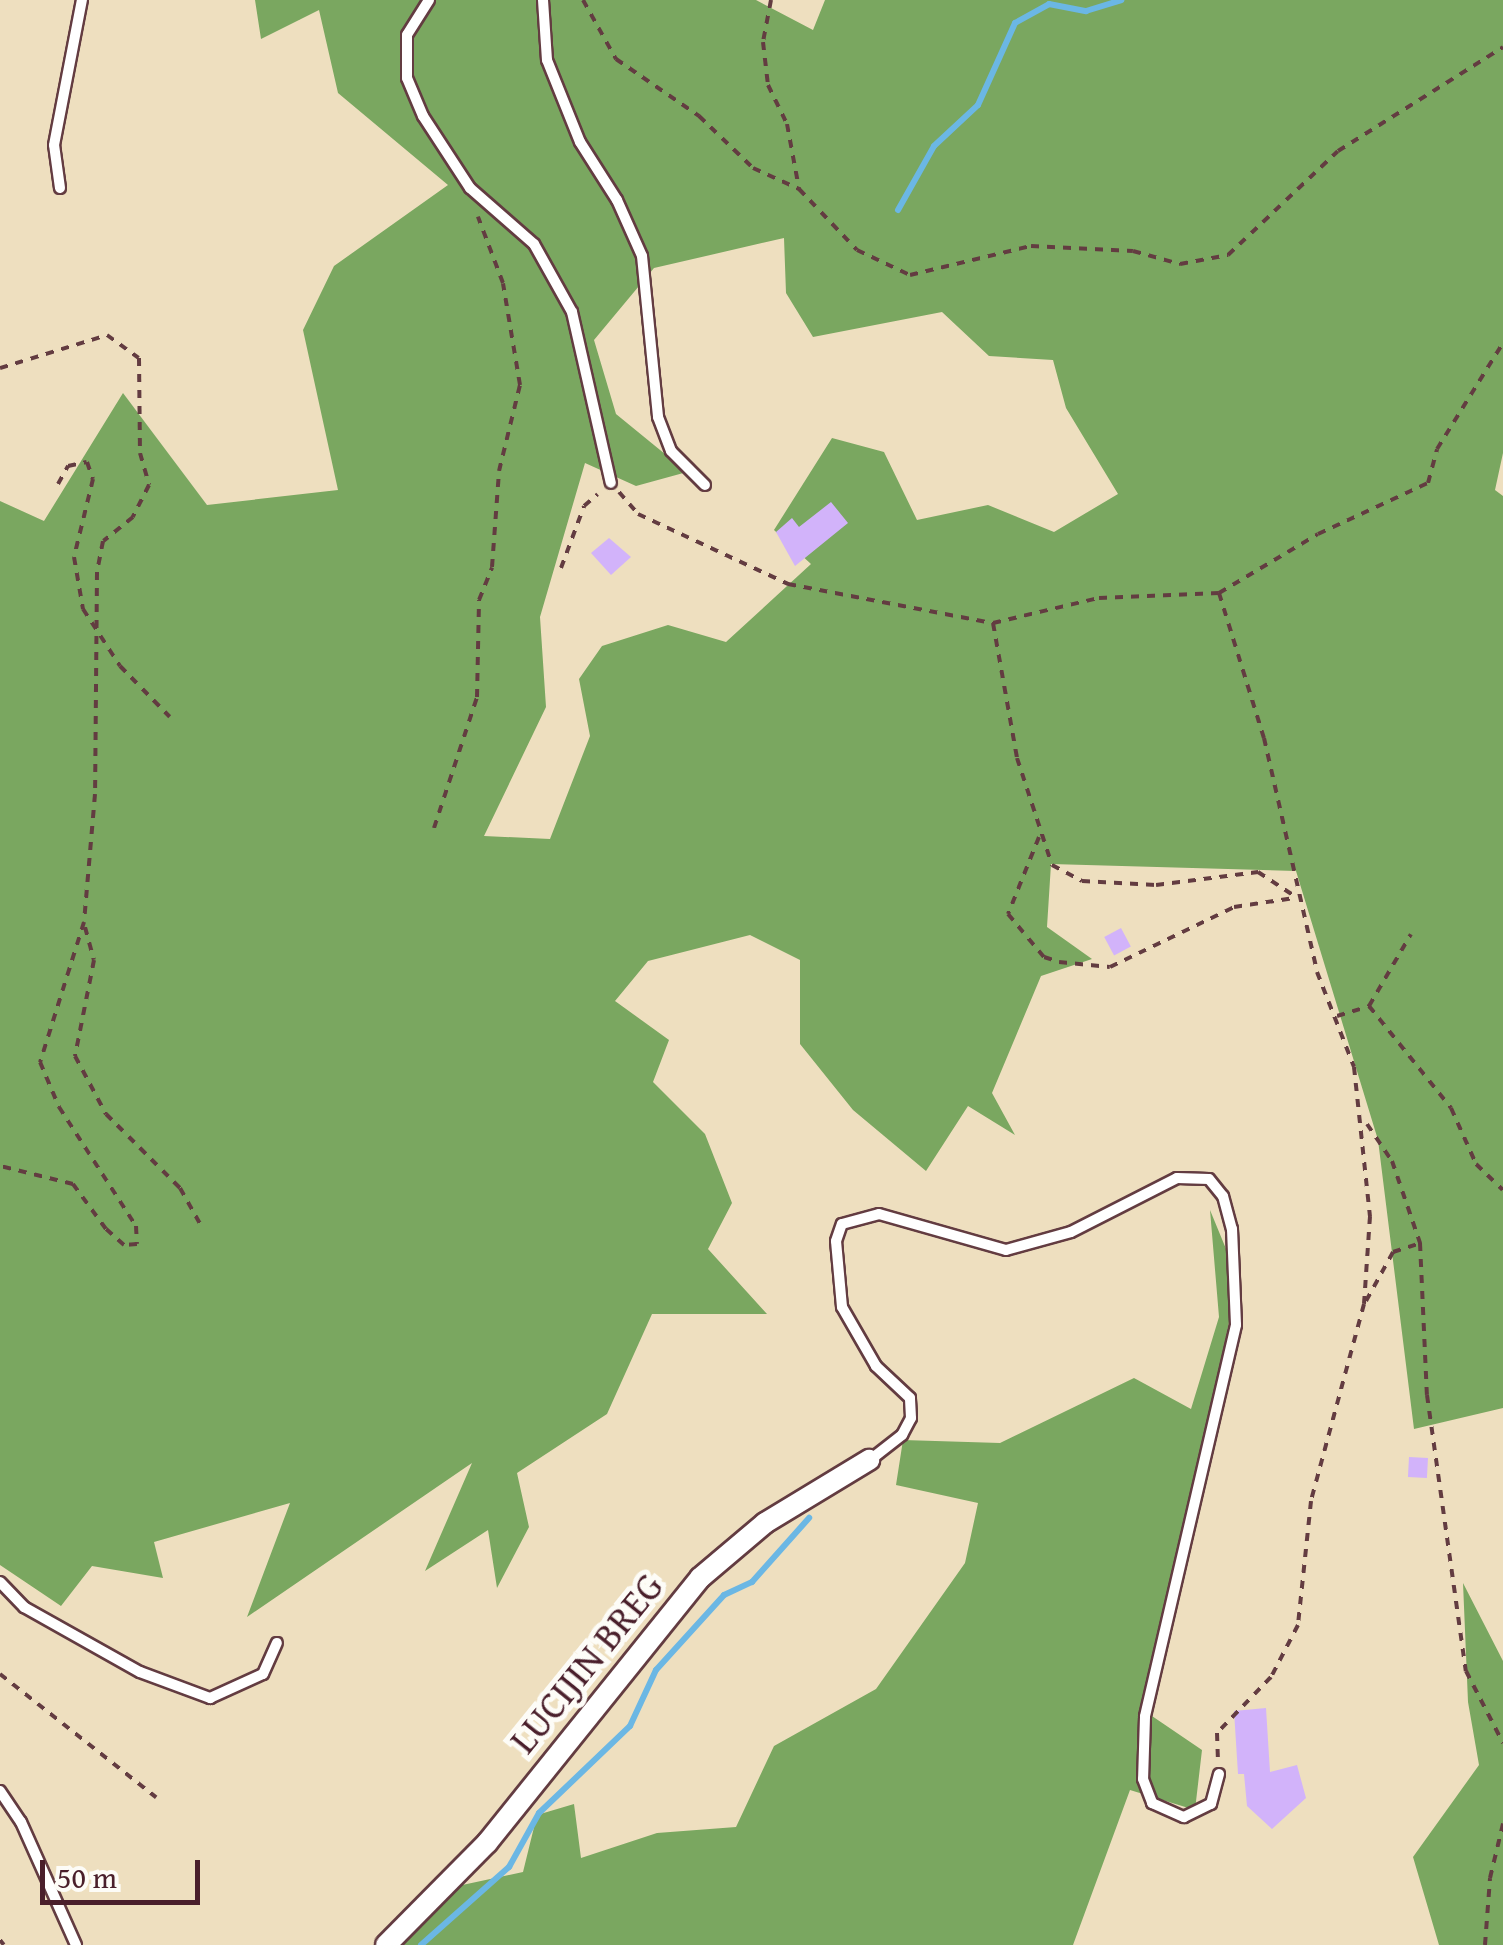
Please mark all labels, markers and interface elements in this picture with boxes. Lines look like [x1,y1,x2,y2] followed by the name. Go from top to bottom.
[500,1564,672,1762] street label: LUCIJIN BREG
[45,1840,205,1902] scale bar
[57,1855,117,1899] text: 50 m

